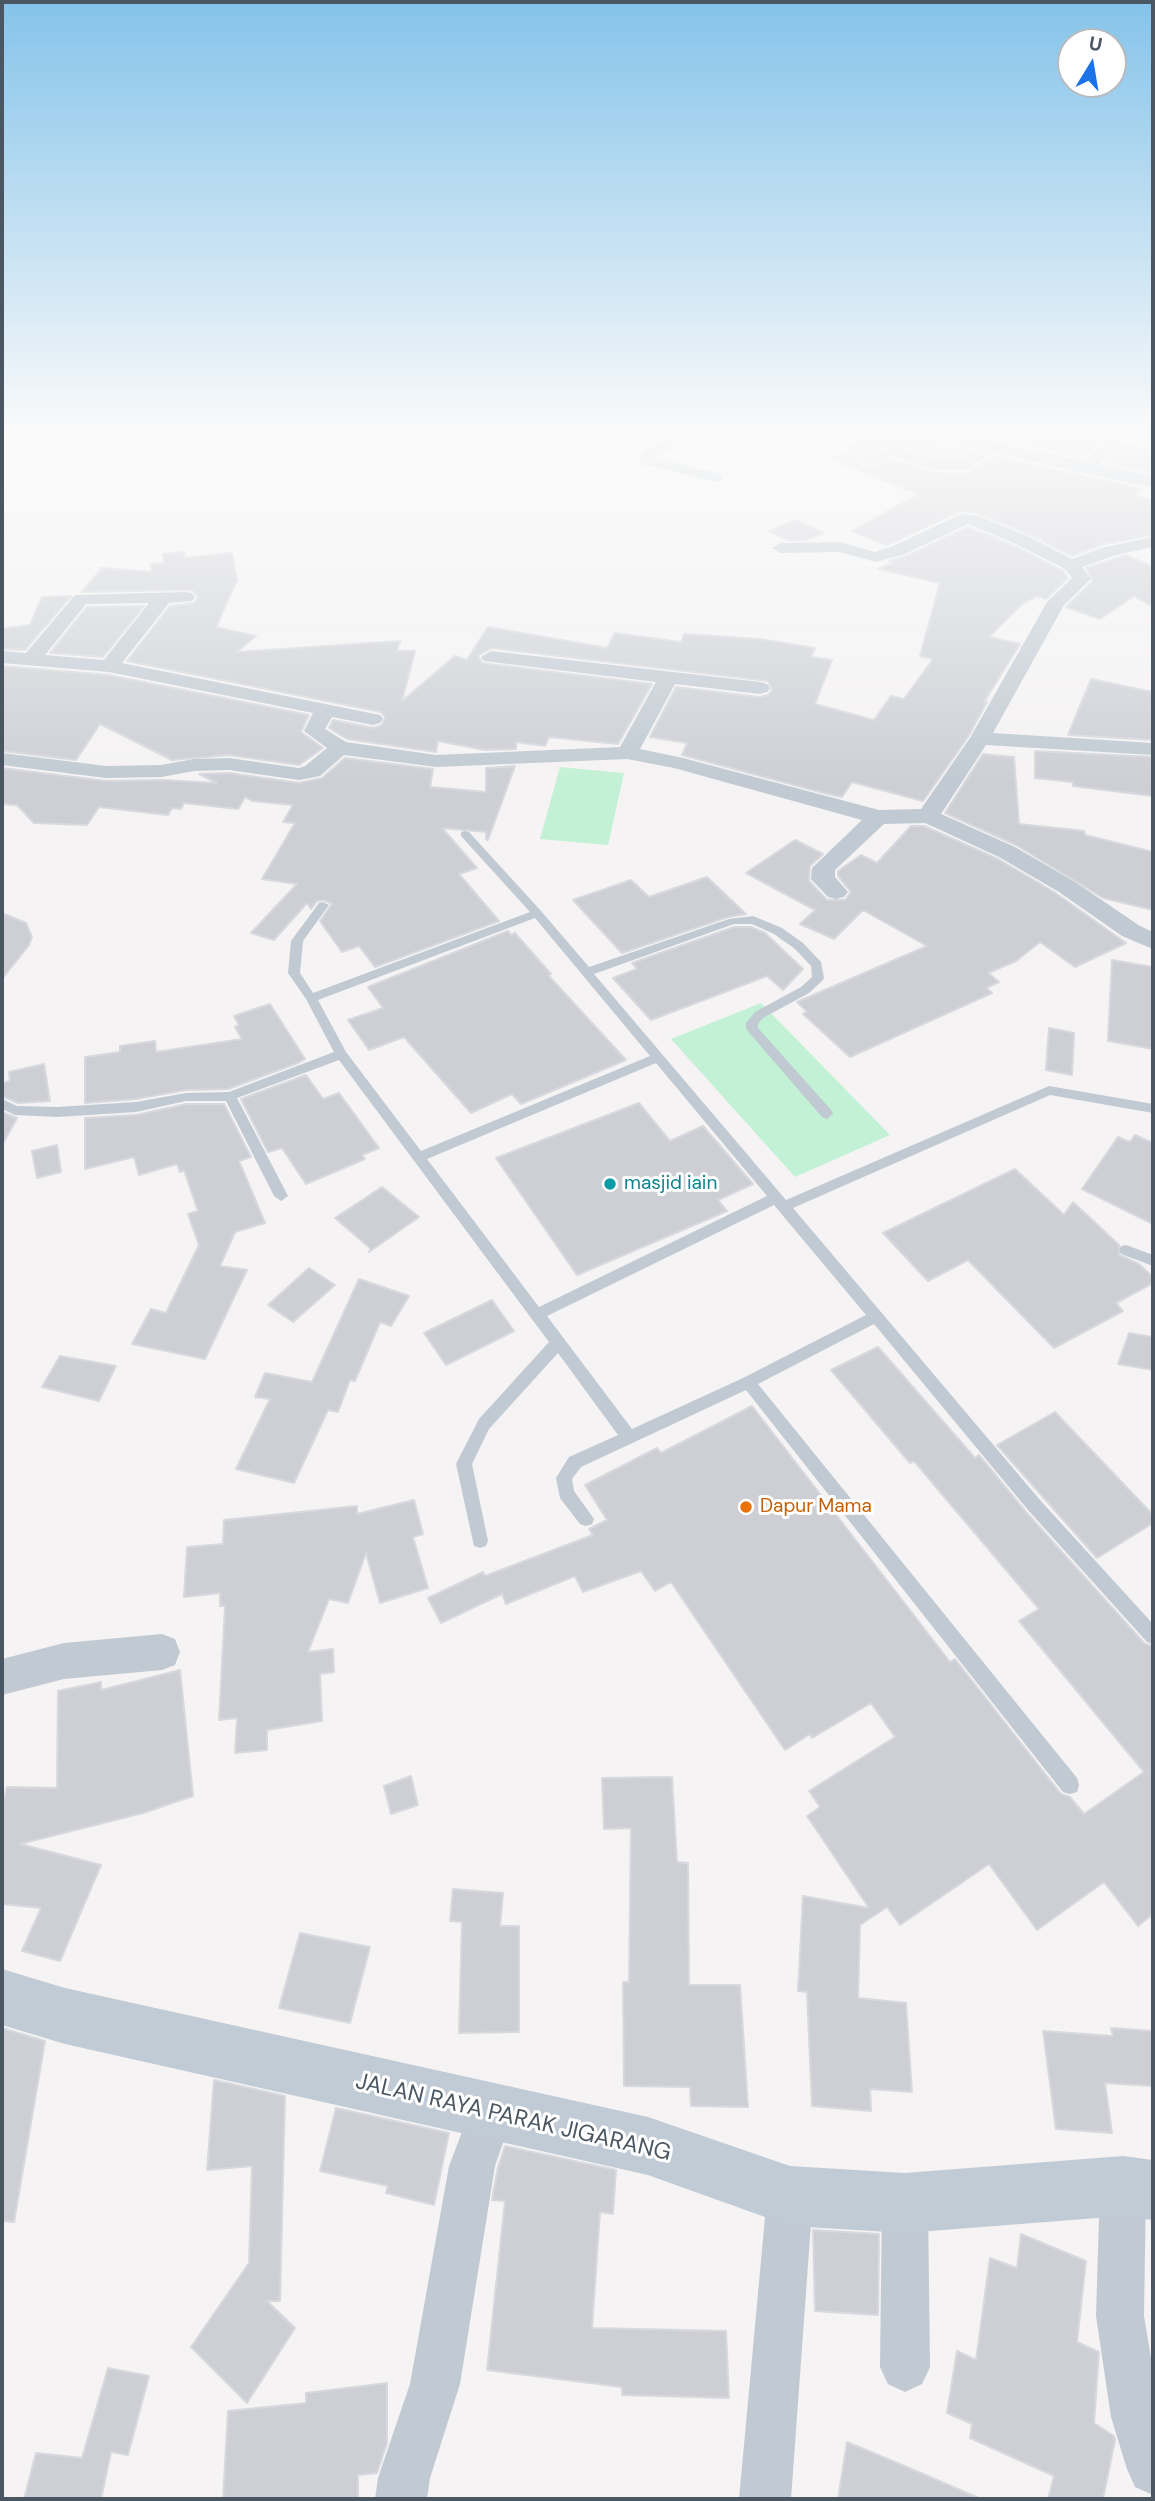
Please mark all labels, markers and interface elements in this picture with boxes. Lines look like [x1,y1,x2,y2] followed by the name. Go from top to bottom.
[1057,28,1127,98] north arrow
[1087,30,1104,57] text: U
[624,1173,717,1195] place label: masjid iain
[602,1176,618,1192] marker: masjid iain
[760,1496,872,1518] place label: Dapur Mama
[738,1499,754,1515] marker: Dapur Mama
[353,2068,673,2168] street label: JALAN RAYA PARAK JIGARANG

